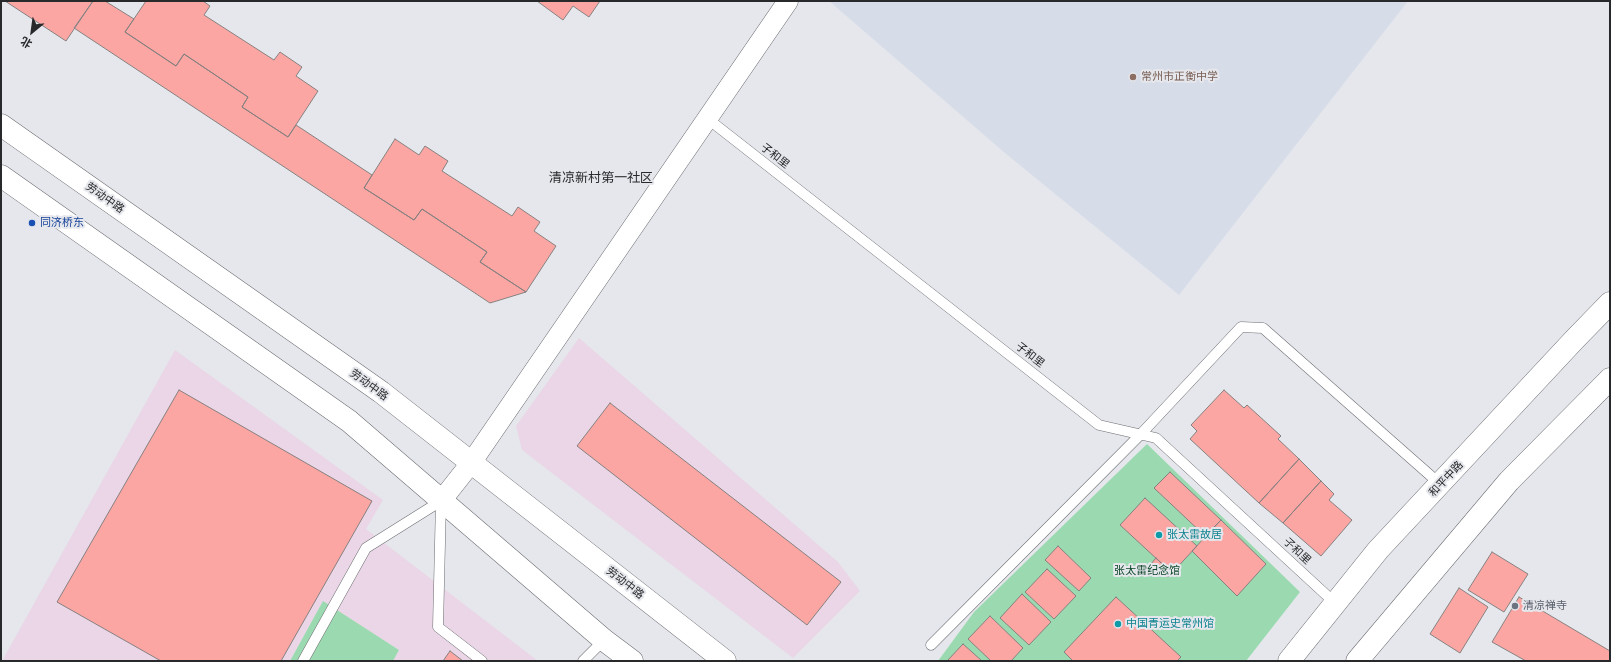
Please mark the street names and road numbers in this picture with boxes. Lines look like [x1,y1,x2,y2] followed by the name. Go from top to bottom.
[758,141,792,171] street label: 子和里
[83,180,127,216] street label: 劳动中路
[1013,340,1047,370] street label: 子和里
[347,367,391,403] street label: 劳动中路
[1426,458,1466,500] street label: 和平中路
[1280,535,1314,567] street label: 子和里
[604,564,646,602] street label: 劳动中路

